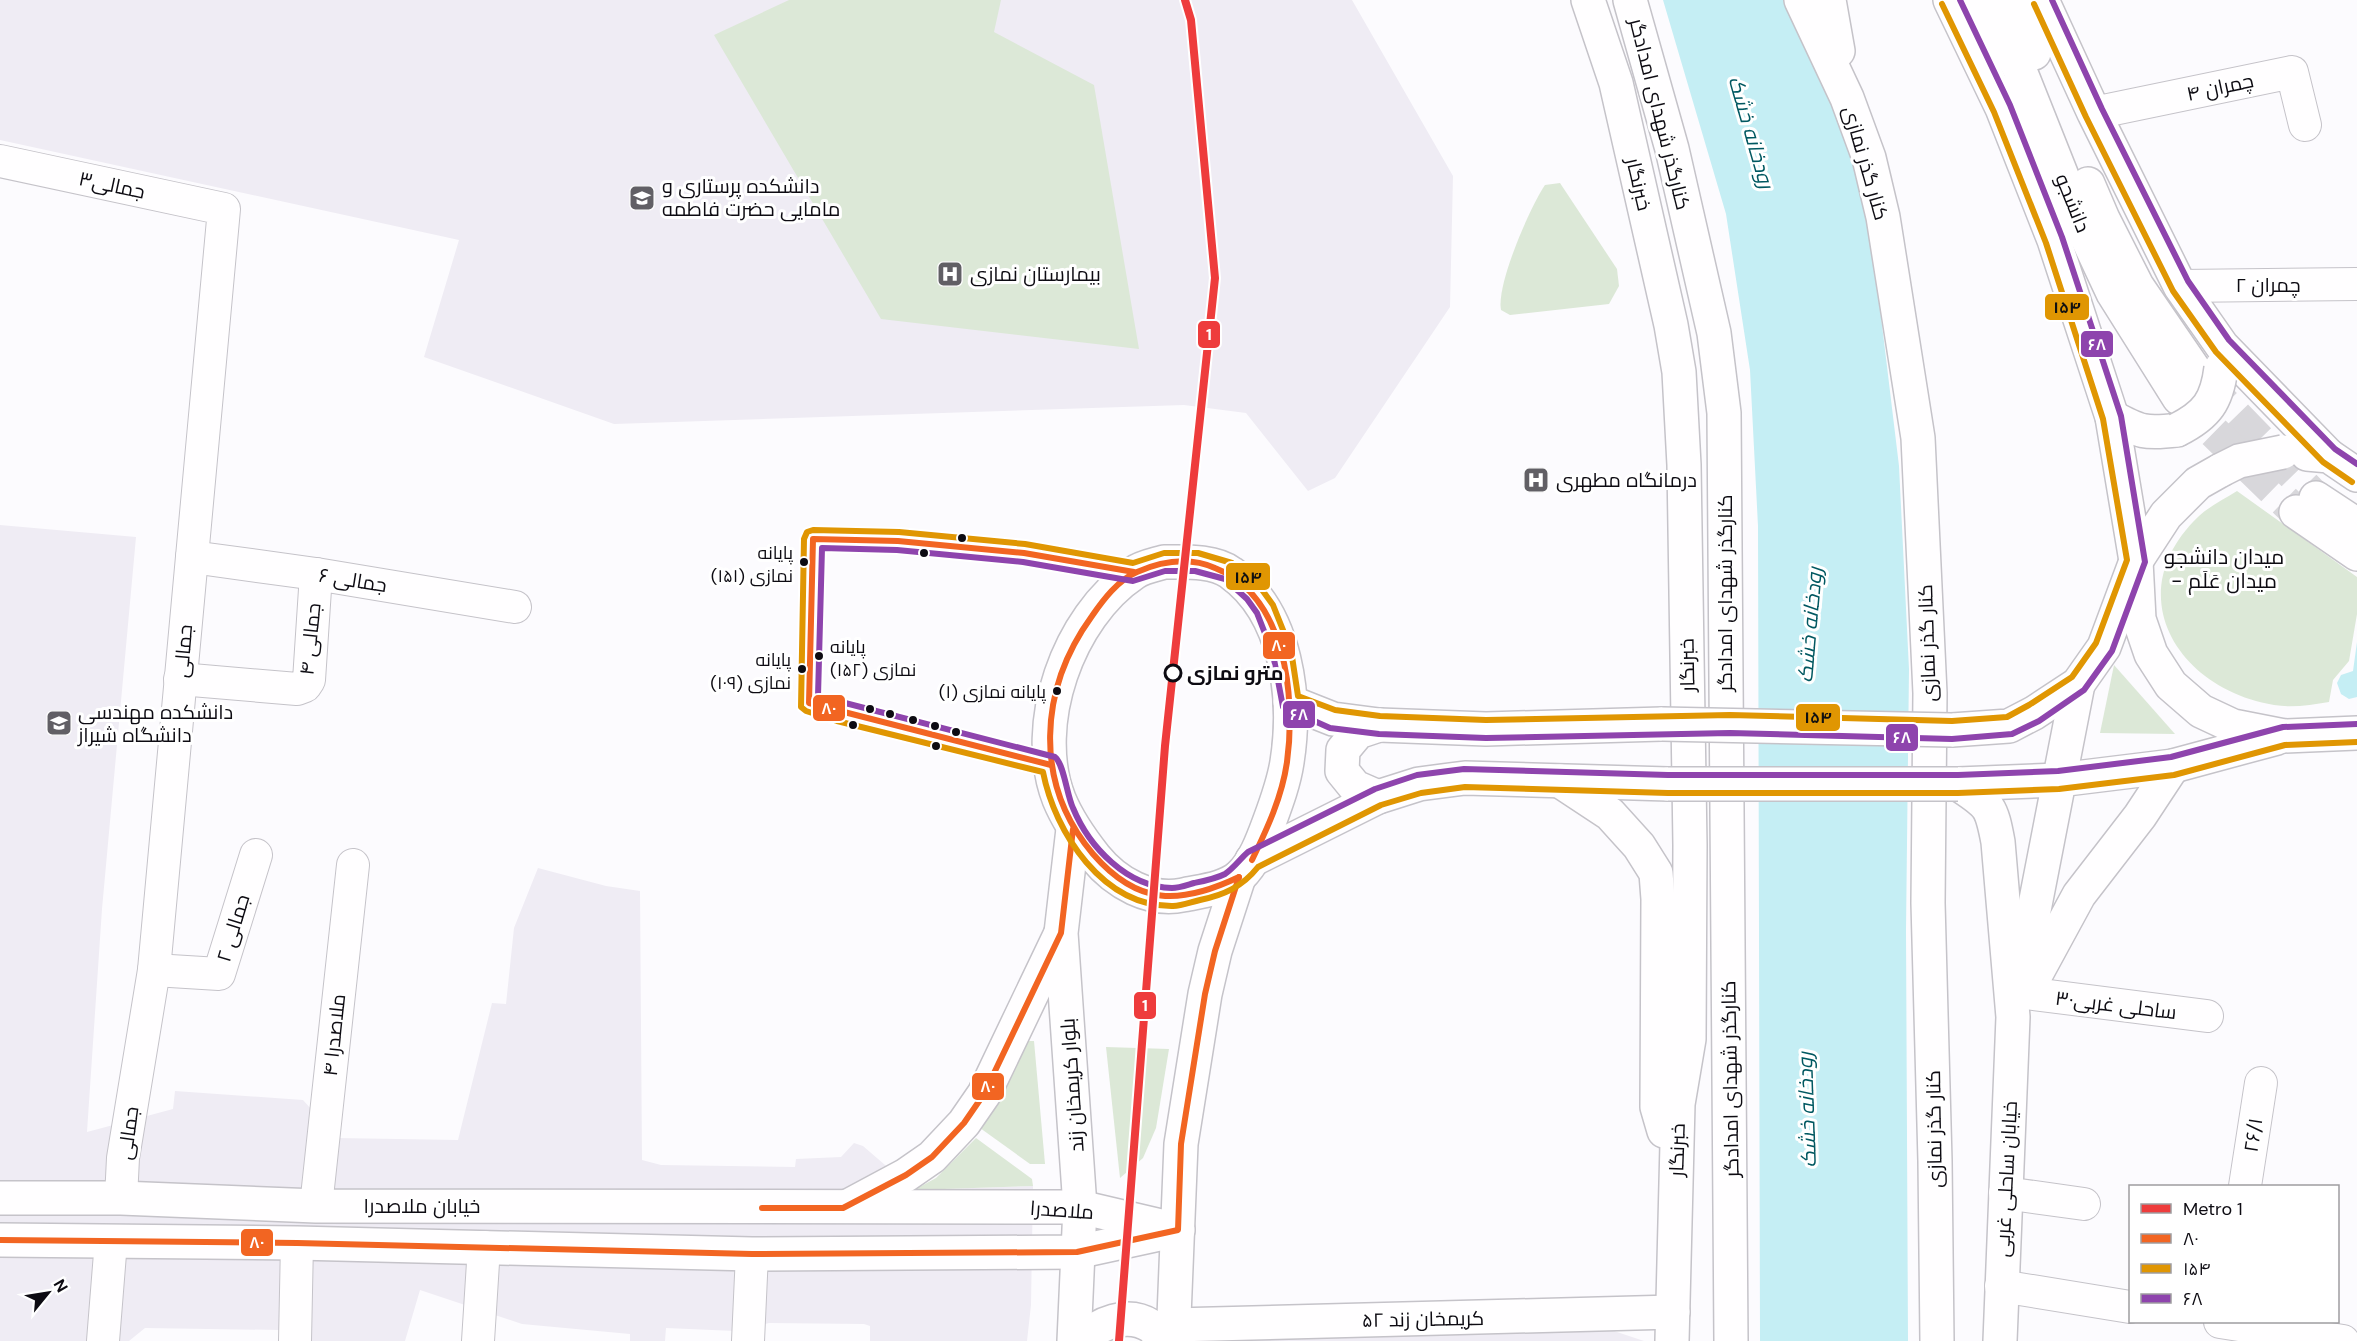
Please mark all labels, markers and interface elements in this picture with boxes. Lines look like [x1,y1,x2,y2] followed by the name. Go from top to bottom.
[1623,14,1696,213] street label: کنارگذر شهدای امدادگر
[2184,67,2256,107] street label: ۴ چمران
[1722,73,1781,193] water label: رودخانه خشک
[1837,103,1895,223] street label: کنار گذر نمازی
[1620,154,1658,213] street label: خبرنگار
[76,165,148,205] street label: جمالی۳
[2049,170,2097,236] street label: دانشجو
[662,173,840,222] place label: دانشکده پرستاری و مامایی حضرت فاطمه
[627,183,657,213] school or university icon: دانشکده پرستاری و مامایی حضرت فاطمه
[935,259,965,289] hospital icon: بیمارستان نمازی
[970,261,1101,287] place label: بیمارستان نمازی
[2235,272,2301,298] street label: ۲ چمران
[2044,293,2090,321] line badge: ۱۵۴
[2053,297,2081,318] text: ۱۵۴
[1197,320,1221,349] line badge: 1
[1206,324,1212,345] text: 1
[2080,330,2114,358] line badge: ۶۸
[2088,334,2106,355] text: ۶۸
[1521,465,1551,495] hospital icon: درمانگاه مطهری
[1556,467,1697,493] place label: درمانگاه مطهری
[1712,495,1738,692] street label: کنارگذر شهدای امدادگر
[956,532,968,544] unlabelled marker
[711,541,793,588] place label: پایانه نمازی (۱۵۱)
[2164,543,2284,595] district label: میدان دانشجو - میدان عَلَم
[918,547,930,559] unlabelled marker
[798,556,810,568] marker: پایانه نمازی (۱۵۱)
[317,562,389,598] street label: ۶ جمالی
[1225,562,1271,591] line badge: ۱۵۴
[1791,565,1829,684] water label: رودخانه خشک
[1234,567,1262,588] text: ۱۵۴
[1912,584,1942,702] street label: کنار گذر نمازی
[293,602,327,676] street label: ۴ جمالی
[168,623,198,679] street label: جمالی
[1262,631,1296,660] line badge: ۸۰
[830,635,916,682] place label: پایانه نمازی (۱۵۲)
[1271,635,1287,656] text: ۸۰
[1674,638,1700,693] street label: خبرنگار
[710,648,791,695] place label: پایانه نمازی (۱۰۹)
[813,650,825,662] marker: پایانه نمازی (۱۵۲)
[1187,660,1283,686] place label: مترو نمازی
[796,663,808,675] marker: پایانه نمازی (۱۰۹)
[1164,664,1182,682] marker: مترو نمازی
[939,680,1046,704] place label: پایانه نمازی (۱)
[1051,685,1063,697] marker: پایانه نمازی (۱)
[812,694,846,722] line badge: ۸۰
[821,698,837,719] text: ۸۰
[77,699,233,748] place label: دانشکده مهندسی دانشگاه شیراز
[1282,700,1316,729] line badge: ۶۸
[864,703,876,715] unlabelled marker
[1795,703,1841,732] line badge: ۱۵۴
[1290,704,1308,725] text: ۶۸
[1804,707,1832,728] text: ۱۵۴
[44,708,74,738] school or university icon: دانشکده مهندسی دانشگاه شیراز
[884,708,896,720] unlabelled marker
[907,714,919,726] unlabelled marker
[847,719,859,731] unlabelled marker
[929,720,941,732] unlabelled marker
[1885,723,1919,752] line badge: ۶۸
[950,726,962,738] unlabelled marker
[1893,727,1911,748] text: ۶۸
[930,740,942,752] unlabelled marker
[210,891,256,965] street label: ۲ جمالی
[1715,980,1745,1179] street label: کنارگذر شهدای امدادگر
[2054,985,2178,1025] street label: ساحلی غربی۳۰
[1133,991,1157,1020] line badge: 1
[317,993,351,1077] street label: ۴ ملاصدرا
[1142,995,1148,1016] text: 1
[1054,1017,1090,1153] street label: بلوار کریمخان زند
[1791,1050,1823,1168] water label: رودخانه خشک
[1920,1070,1948,1188] street label: کنار گذر نمازی
[971,1072,1005,1101] line badge: ۸۰
[980,1076,996,1097] text: ۸۰
[1989,1100,2023,1258] street label: خیابان ساحلی غربی
[111,1105,145,1161] street label: جمالی
[2237,1116,2269,1154] street label: ۲۶/۱
[1663,1123,1691,1178] street label: خبرنگار
[2129,1185,2339,1323] legend
[364,1193,480,1219] street label: خیابان ملاصدرا
[1029,1195,1095,1225] street label: ملاصدرا
[2183,1197,2243,1221] text: Metro 1
[2183,1227,2199,1251] text: ۸۰
[240,1228,274,1257] line badge: ۸۰
[249,1232,265,1253] text: ۸۰
[2183,1257,2210,1281] text: ۱۵۴
[18,1263,78,1323] north arrow
[49,1275,73,1296] text: N
[2183,1287,2203,1311] text: ۶۸
[1362,1305,1484,1333] street label: کریمخان زند ۵۲

